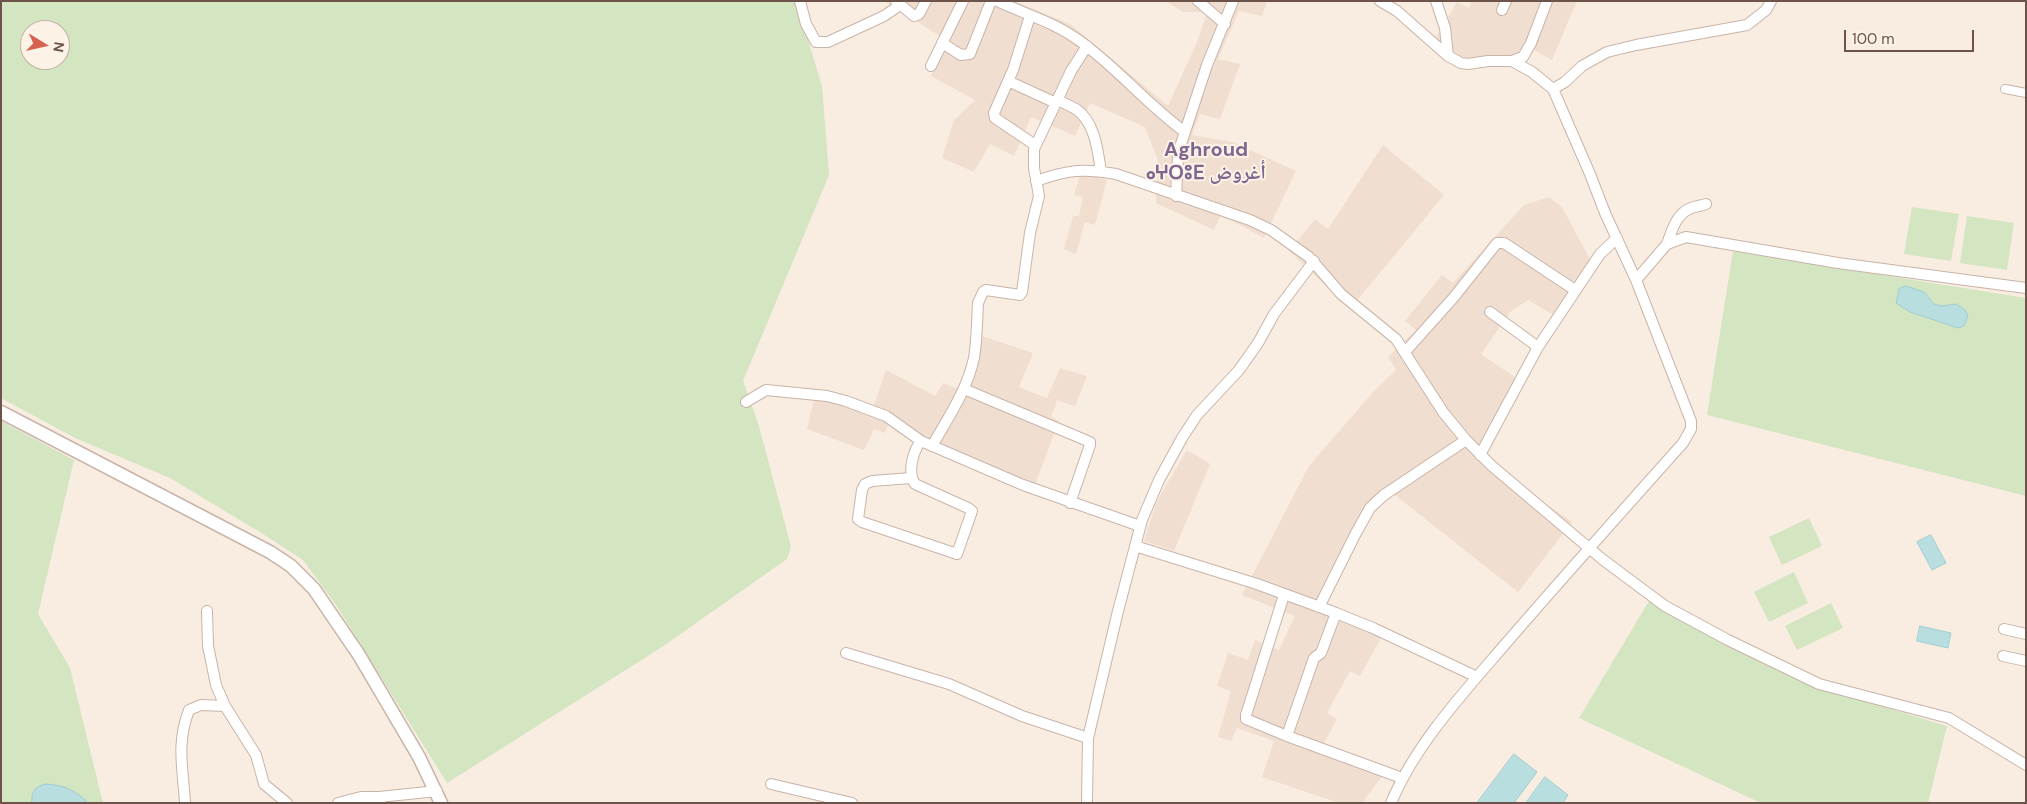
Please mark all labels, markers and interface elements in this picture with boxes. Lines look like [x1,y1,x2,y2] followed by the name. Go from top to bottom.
[20,20,70,70] north arrow
[1847,20,1977,52] scale bar
[1852,29,1895,49] text: 100 m
[49,41,69,54] text: N
[1146,139,1266,186] district label: Aghroud ⴰⵖⵔⵓⴹ أغروض

